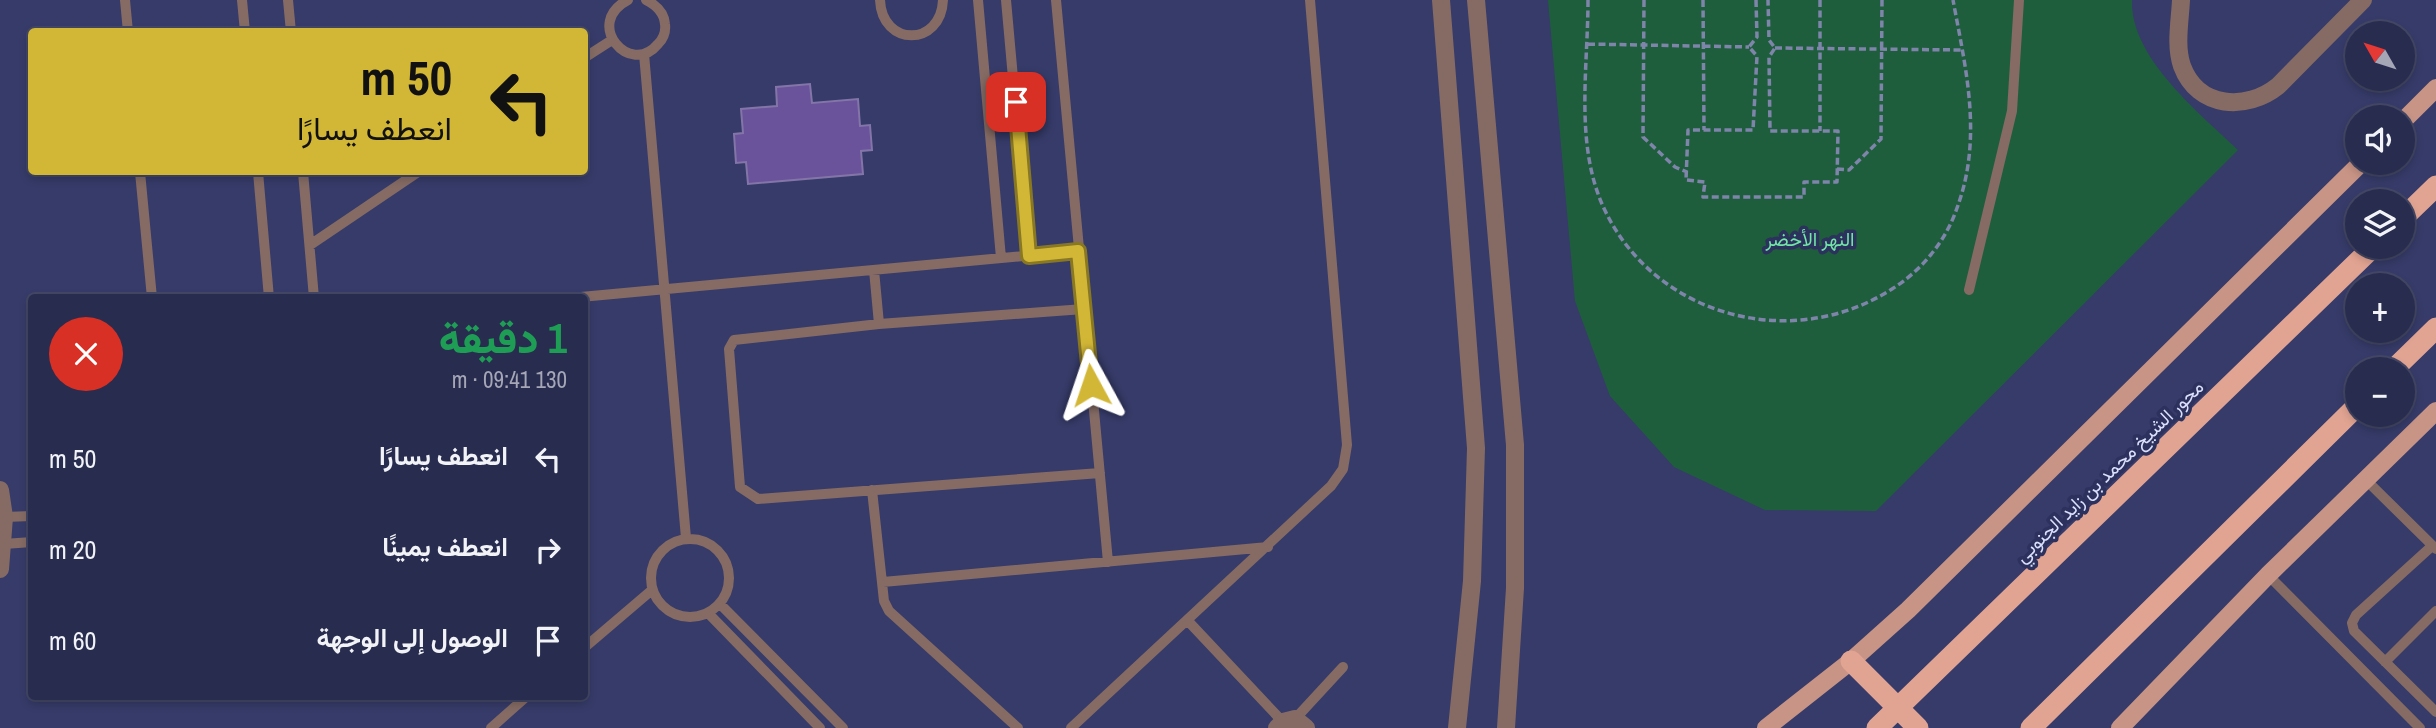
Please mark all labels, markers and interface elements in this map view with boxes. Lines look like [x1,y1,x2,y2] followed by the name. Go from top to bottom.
[2345,21,2415,91] north arrow
[2345,21,2415,427] map controls
[360,44,452,110] text: 50 m
[476,56,567,147] icon: left
[986,72,1046,132] pin
[997,83,1035,121] icon: arrive
[2345,105,2415,175] button: sound
[297,107,452,150] text: انعطف يسارًا
[2345,189,2415,259] button: layers
[1764,226,1855,252] park label: النهر الأخضر
[2345,273,2415,343] button: +
[439,310,567,366] text: 1 دقيقة
[49,317,123,391] button: close
[1054,348,1128,422] position arrow
[2345,357,2415,427] button: −
[452,364,567,395] text: 130 m · 09:41
[2009,374,2211,570] street label: محور الشيخ محمد بن زايد الجنوبي
[379,438,508,473] text: انعطف يسارًا
[529,440,567,478] icon: left
[49,441,96,476] text: 50 m
[382,529,508,564] text: انعطف يمينًا
[529,531,567,569] icon: right
[49,532,96,567] text: 20 m
[316,620,508,655] text: الوصول إلى الوجهة
[529,622,567,660] icon: arrive
[49,623,96,658] text: 60 m

